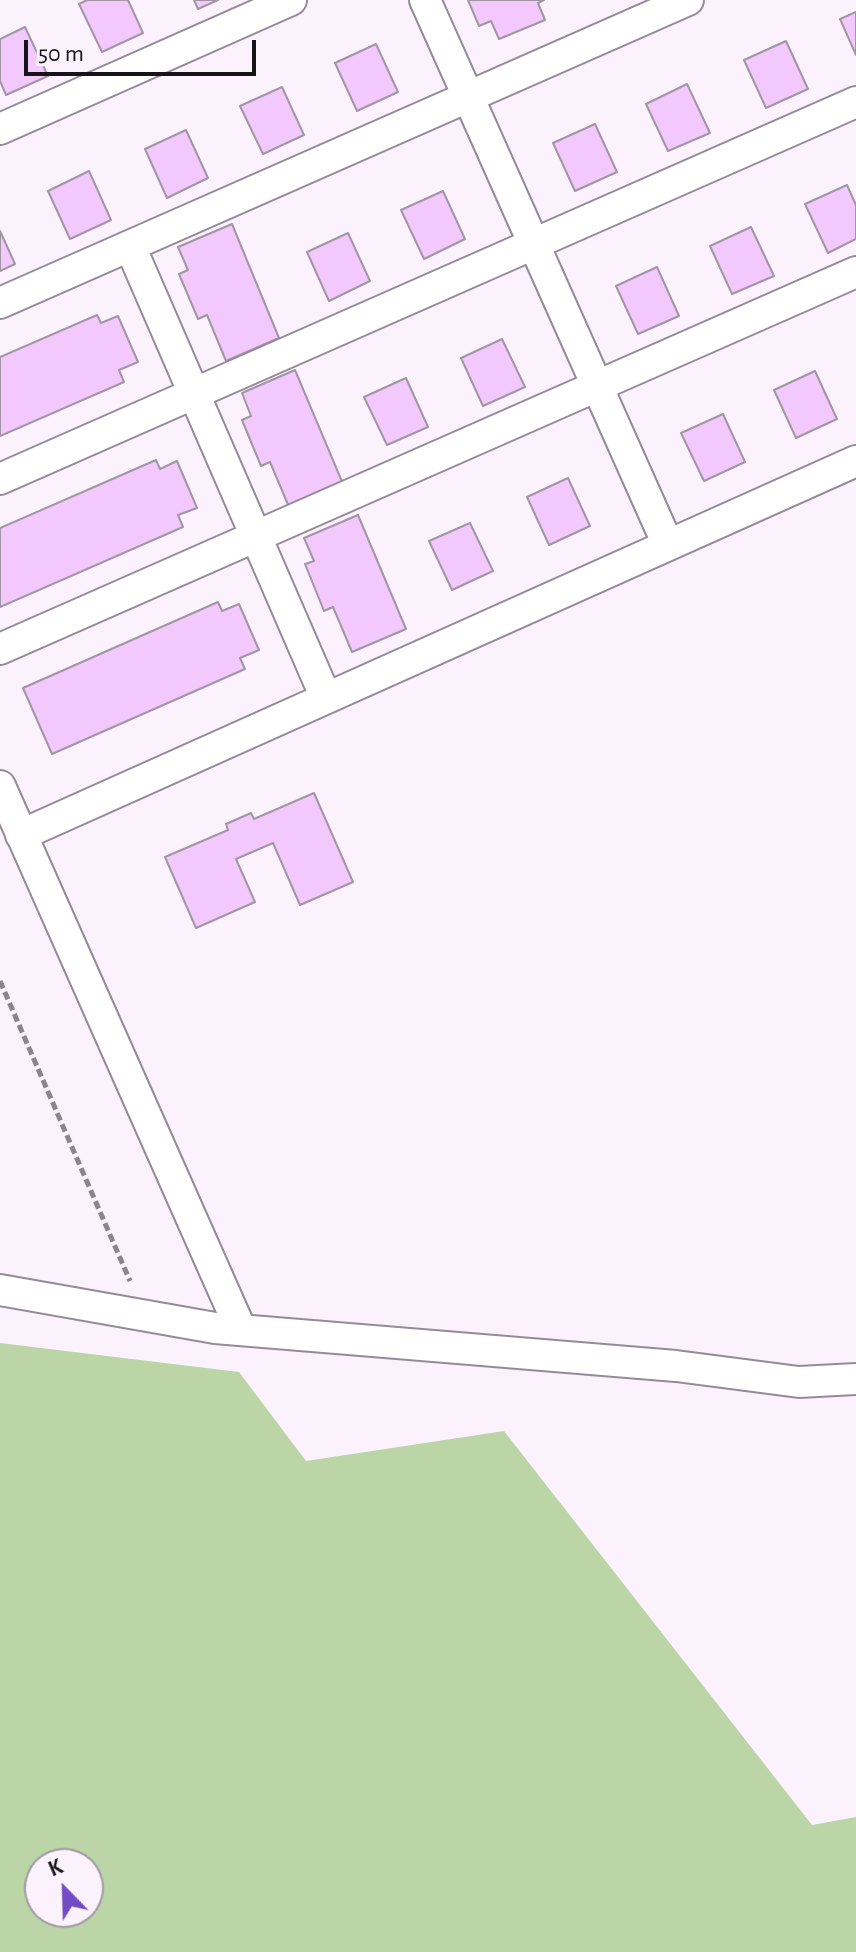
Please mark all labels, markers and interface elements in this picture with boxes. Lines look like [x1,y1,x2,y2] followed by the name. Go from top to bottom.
[28,24,260,74] scale bar
[38,42,84,66] text: 50 m
[24,1848,104,1928] north arrow
[45,1855,66,1880] text: K

